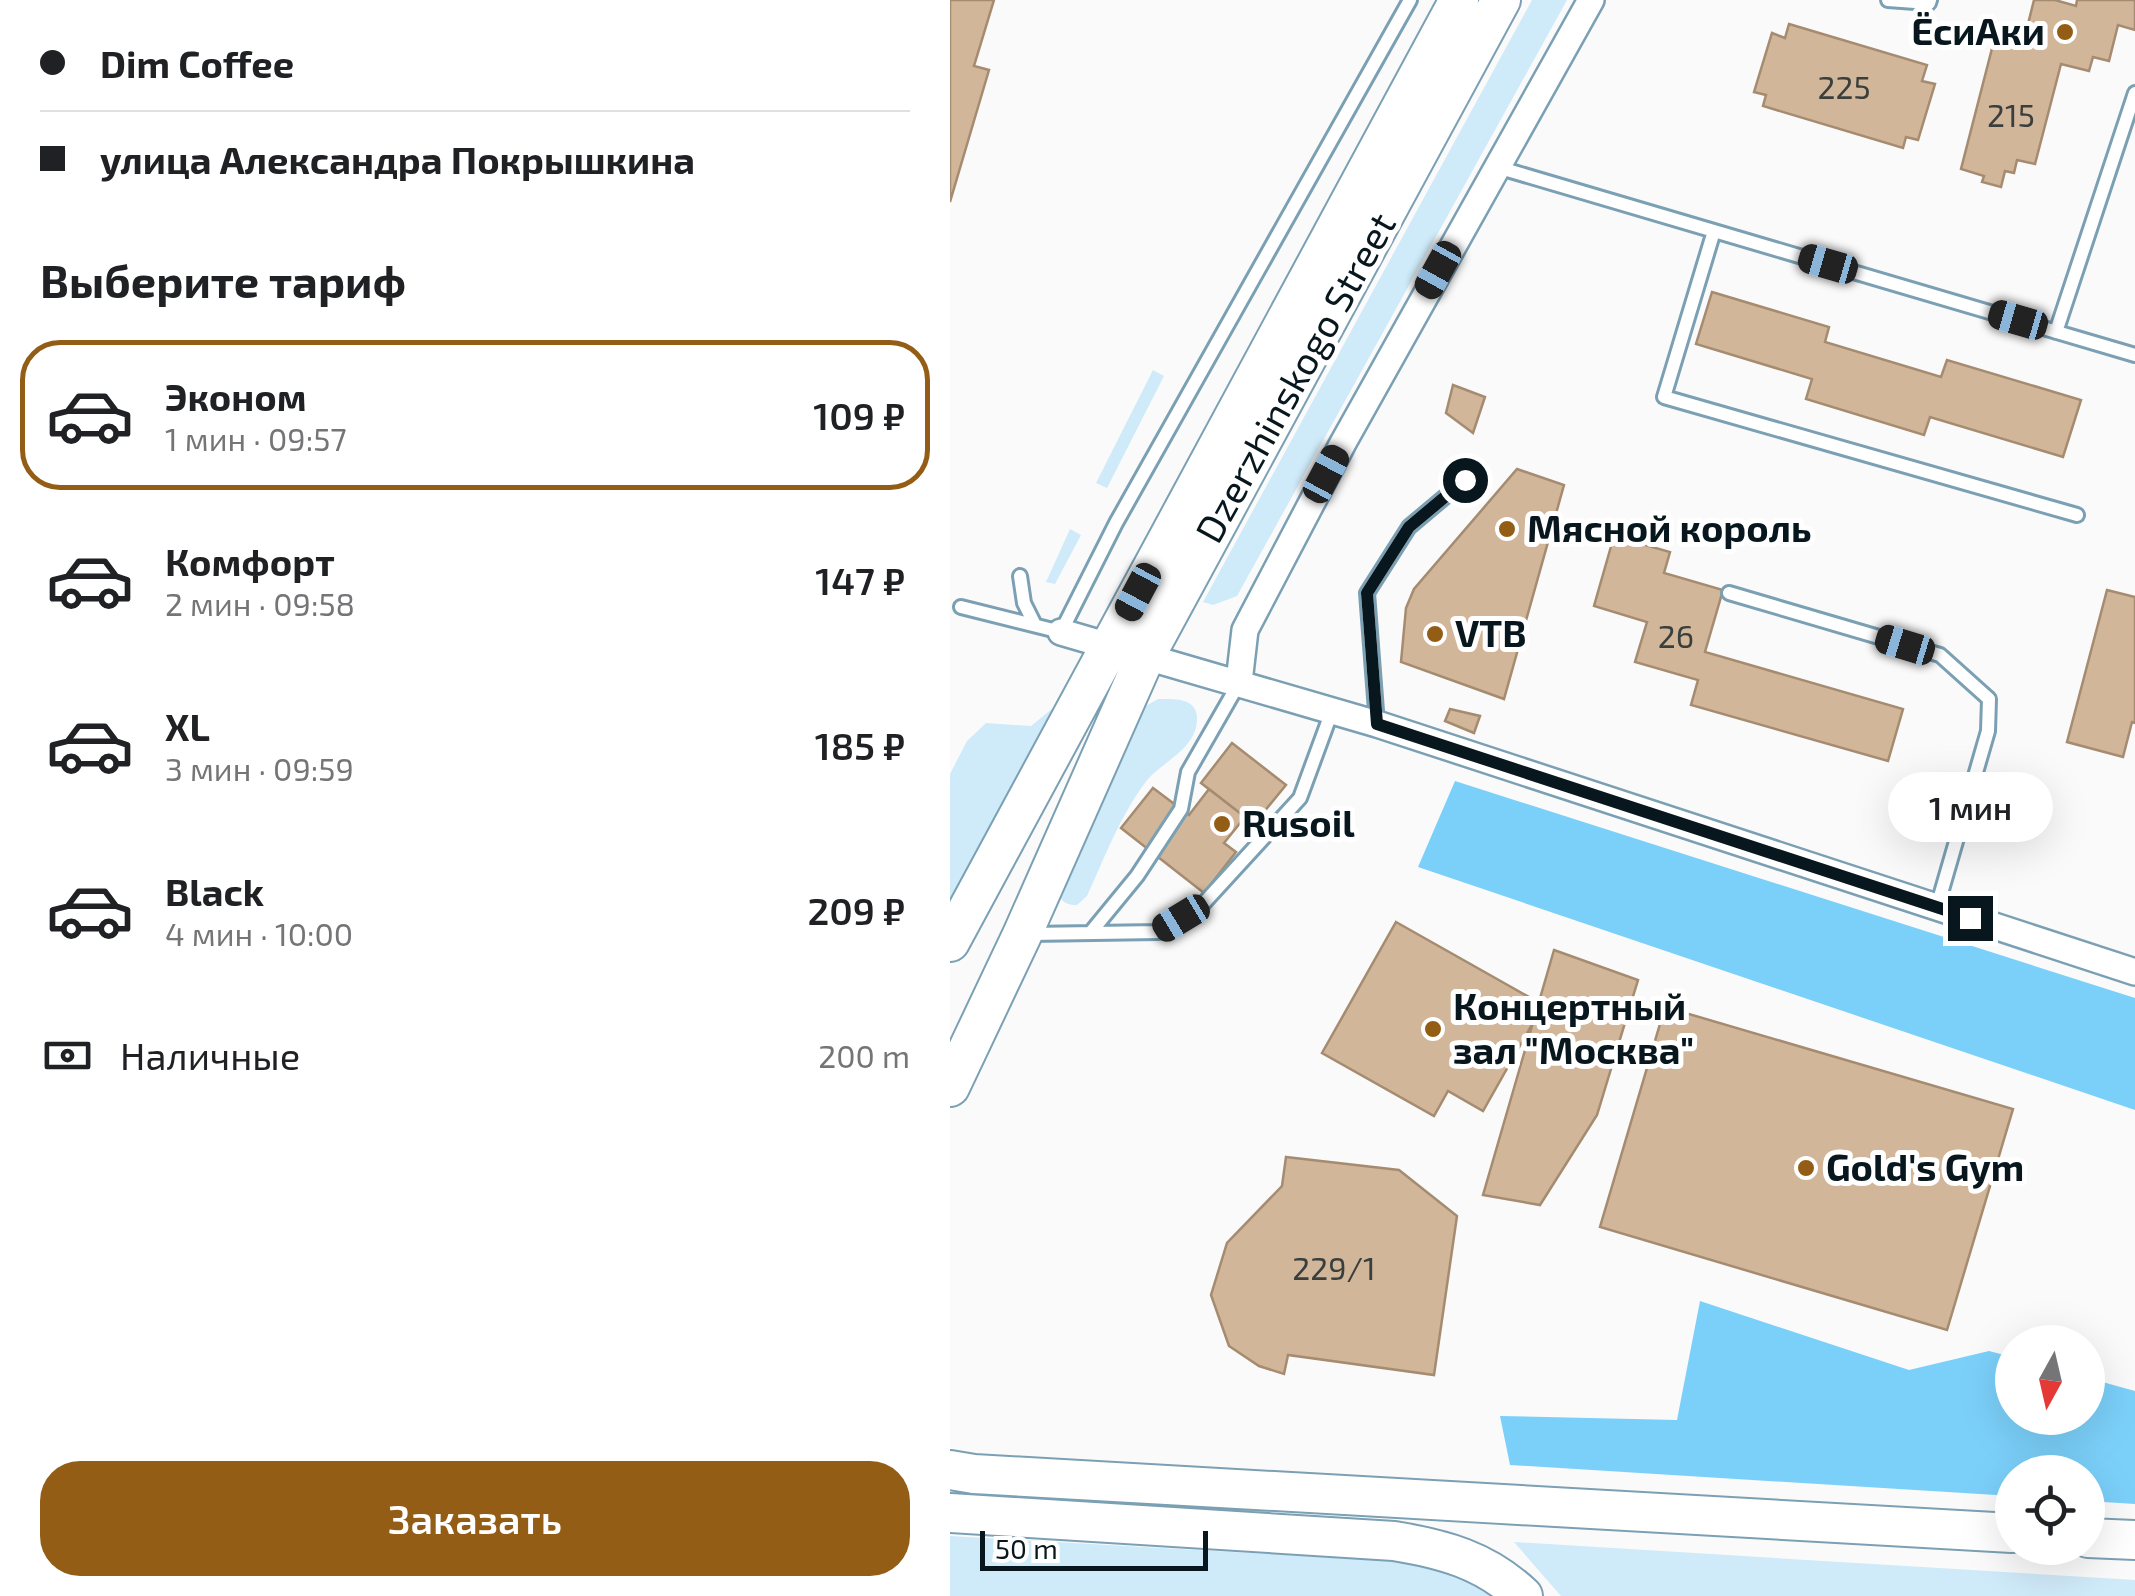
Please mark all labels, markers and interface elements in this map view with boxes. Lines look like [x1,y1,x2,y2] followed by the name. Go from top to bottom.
[1911,7,2045,53] place label: ЁсиАки
[2054,21,2076,43] marker: ЁсиАки
[100,40,294,86] text: Dim Coffee
[1817,67,1871,105] house number: 225
[1987,95,2035,133] house number: 215
[100,136,695,182] text: улица Александра Покрышкина
[1185,204,1404,550] street label: Dzerzhinskogo Street
[1410,236,1466,304] car
[1795,241,1861,287] car
[40,253,406,307] text: Выберите тариф
[1985,297,2051,343] car
[45,370,135,460] icon: car
[165,373,307,419] text: Эконом
[813,392,905,438] text: 109 ₽
[165,419,347,457] text: 1 мин · 09:57
[1299,440,1353,508] car
[1443,458,1488,503] route start
[1527,504,1812,550] place label: Мясной король
[1496,518,1518,540] marker: Мясной король
[45,535,135,625] icon: car
[165,538,335,584] text: Комфорт
[815,557,905,603] text: 147 ₽
[1111,558,1165,626] car
[165,584,355,622] text: 2 мин · 09:58
[1455,609,1527,655] place label: VTB
[1658,616,1694,654] house number: 26
[1872,622,1938,668] car
[1424,623,1446,645] marker: VTB
[45,700,135,790] icon: car
[165,703,210,749] text: XL
[815,722,905,768] text: 185 ₽
[165,749,354,787] text: 3 мин · 09:59
[1888,773,2052,843] callout: 1 мин
[1929,788,2012,826] text: 1 мин
[1242,799,1355,845] place label: Rusoil
[1211,813,1233,835] marker: Rusoil
[45,865,135,955] icon: car
[165,868,264,914] text: Black
[807,887,905,933] text: 209 ₽
[1148,890,1214,946] car
[1948,896,1993,941] route end
[165,914,353,952] text: 4 мин · 10:00
[1453,982,1694,1072] place label: Концертный зал "Москва"
[1422,1018,1444,1040] marker: Концертный зал "Москва"
[40,1028,95,1083] icon: cash
[120,1032,300,1078] text: Наличные
[818,1036,910,1074] text: 200 m
[1826,1143,2024,1189] place label: Gold's Gym
[1795,1157,1817,1179] marker: Gold's Gym
[1292,1248,1376,1286] house number: 229/1
[1995,1325,2105,1435] north arrow
[1995,1325,2105,1565] map controls
[1995,1455,2105,1565] button: locate
[40,1461,910,1576] button: Заказать
[980,1526,1208,1570] scale bar
[995,1531,1058,1565] text: 50 m

